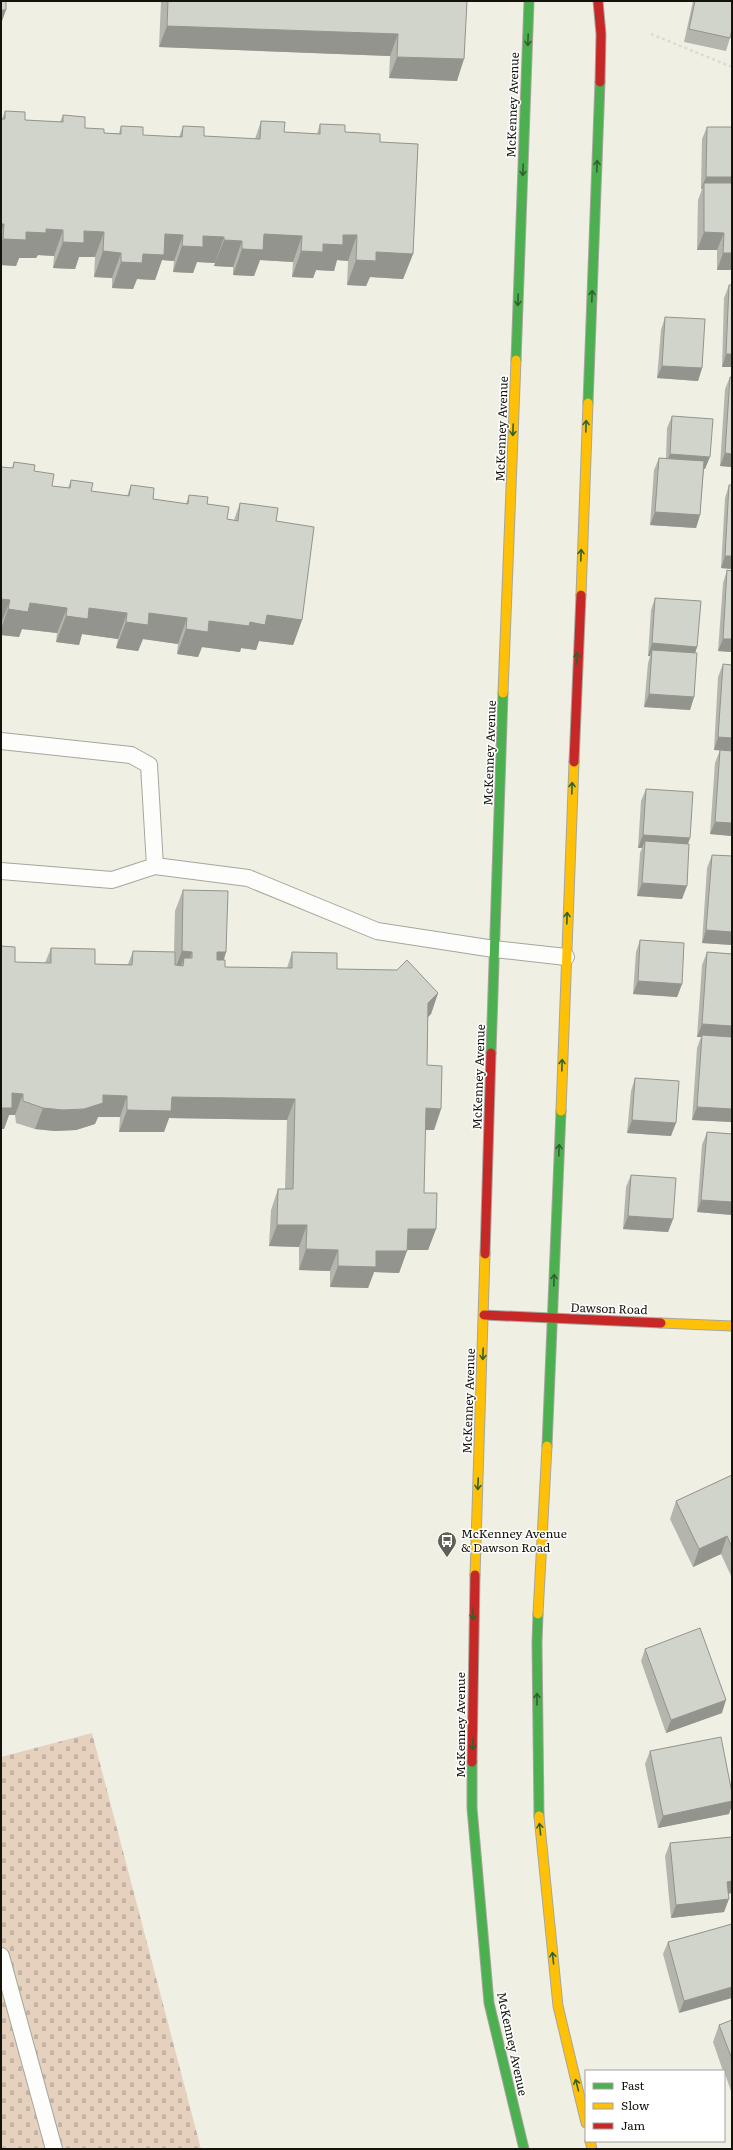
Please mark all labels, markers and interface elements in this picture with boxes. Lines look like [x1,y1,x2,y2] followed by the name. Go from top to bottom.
[524,33,531,46] one-way arrow
[501,52,523,158] street label: McKenney Avenue
[593,160,601,173] one-way arrow
[519,163,527,176] one-way arrow
[588,290,595,303] one-way arrow
[514,293,522,306] one-way arrow
[490,376,512,482] street label: McKenney Avenue
[582,420,590,433] one-way arrow
[510,423,517,436] one-way arrow
[577,549,585,562] one-way arrow
[573,652,581,665] one-way arrow
[478,700,500,806] street label: McKenney Avenue
[568,782,576,795] one-way arrow
[563,912,571,925] one-way arrow
[467,1024,489,1130] street label: McKenney Avenue
[558,1059,566,1072] one-way arrow
[555,1144,563,1157] one-way arrow
[550,1274,558,1287] one-way arrow
[570,1298,649,1318] street label: Dawson Road
[479,1347,486,1360] one-way arrow
[457,1348,479,1454] street label: McKenney Avenue
[474,1477,482,1490] one-way arrow
[461,1524,567,1556] place label: McKenney Avenue & Dawson Road
[436,1530,458,1558] bus stop icon: McKenney Avenue & Dawson Road
[470,1607,477,1620] one-way arrow
[451,1672,469,1778] street label: McKenney Avenue
[534,1693,541,1706] one-way arrow
[469,1737,477,1750] one-way arrow
[536,1823,544,1836] one-way arrow
[549,1952,557,1965] one-way arrow
[493,1990,533,2097] street label: McKenney Avenue
[585,2070,725,2142] legend
[621,2076,645,2094] text: Fast
[572,2079,580,2092] one-way arrow
[621,2096,650,2114] text: Slow
[621,2116,646,2134] text: Jam

